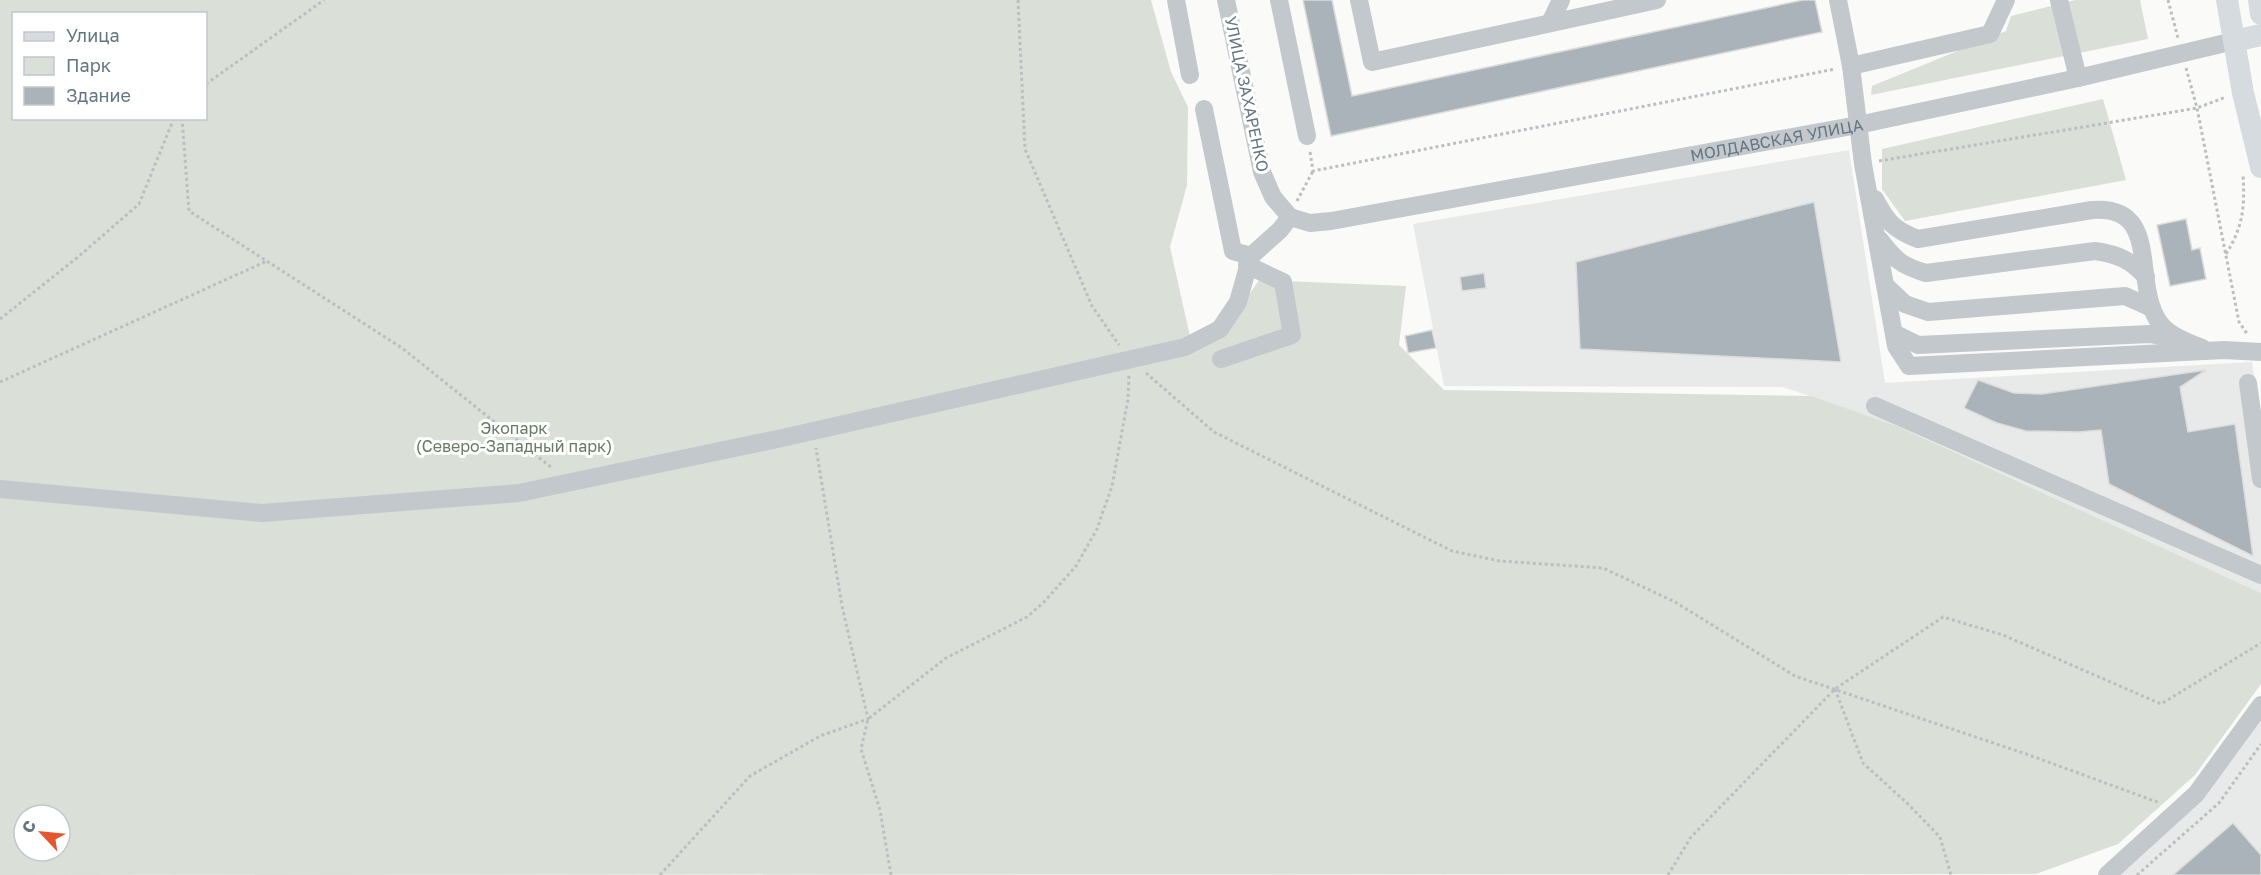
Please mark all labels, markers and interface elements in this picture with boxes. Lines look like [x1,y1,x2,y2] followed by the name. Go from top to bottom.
[12,12,207,120] legend
[1221,14,1273,174] street label: УЛИЦА ЗАХАРЕНКО
[66,24,120,46] text: Улица
[66,54,111,76] text: Парк
[66,84,131,106] text: Здание
[1689,114,1865,165] street label: МОЛДАВСКАЯ УЛИЦА
[416,418,612,456] park label: Экопарк (Северо-Западный парк)
[12,803,72,863] north arrow
[17,817,40,836] text: С

